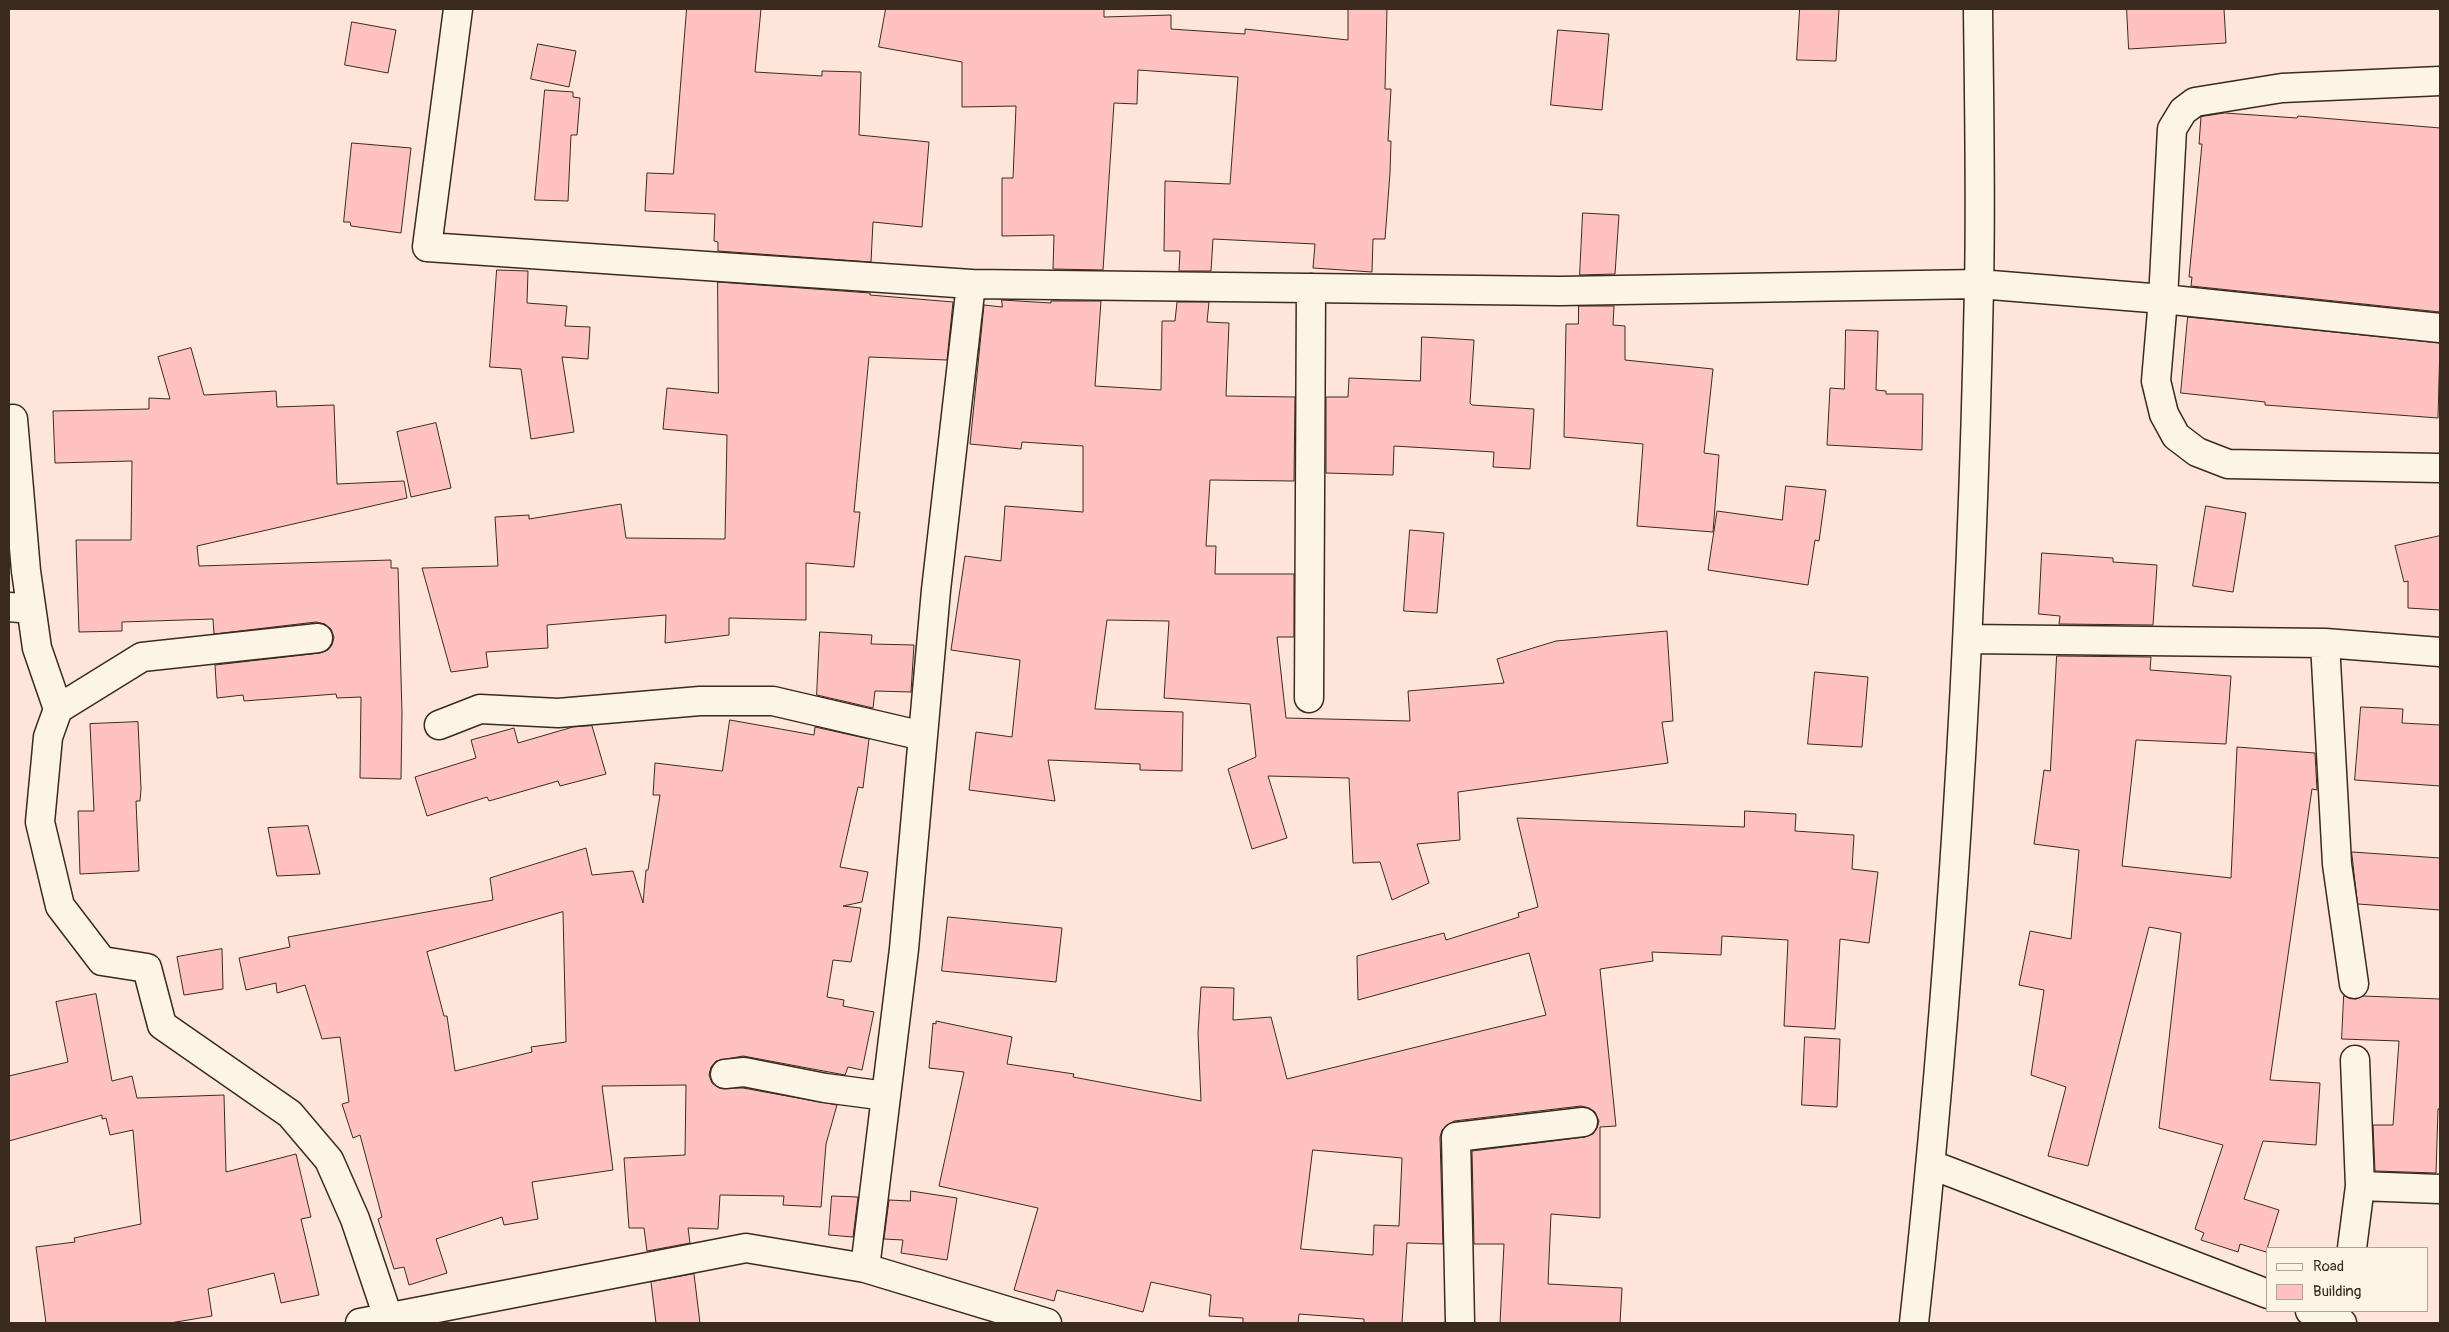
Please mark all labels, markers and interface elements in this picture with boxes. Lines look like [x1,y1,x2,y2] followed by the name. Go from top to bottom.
[2266,1247,2429,1312] legend
[2313,1257,2344,1276] text: Road
[2313,1282,2361,1301] text: Building

